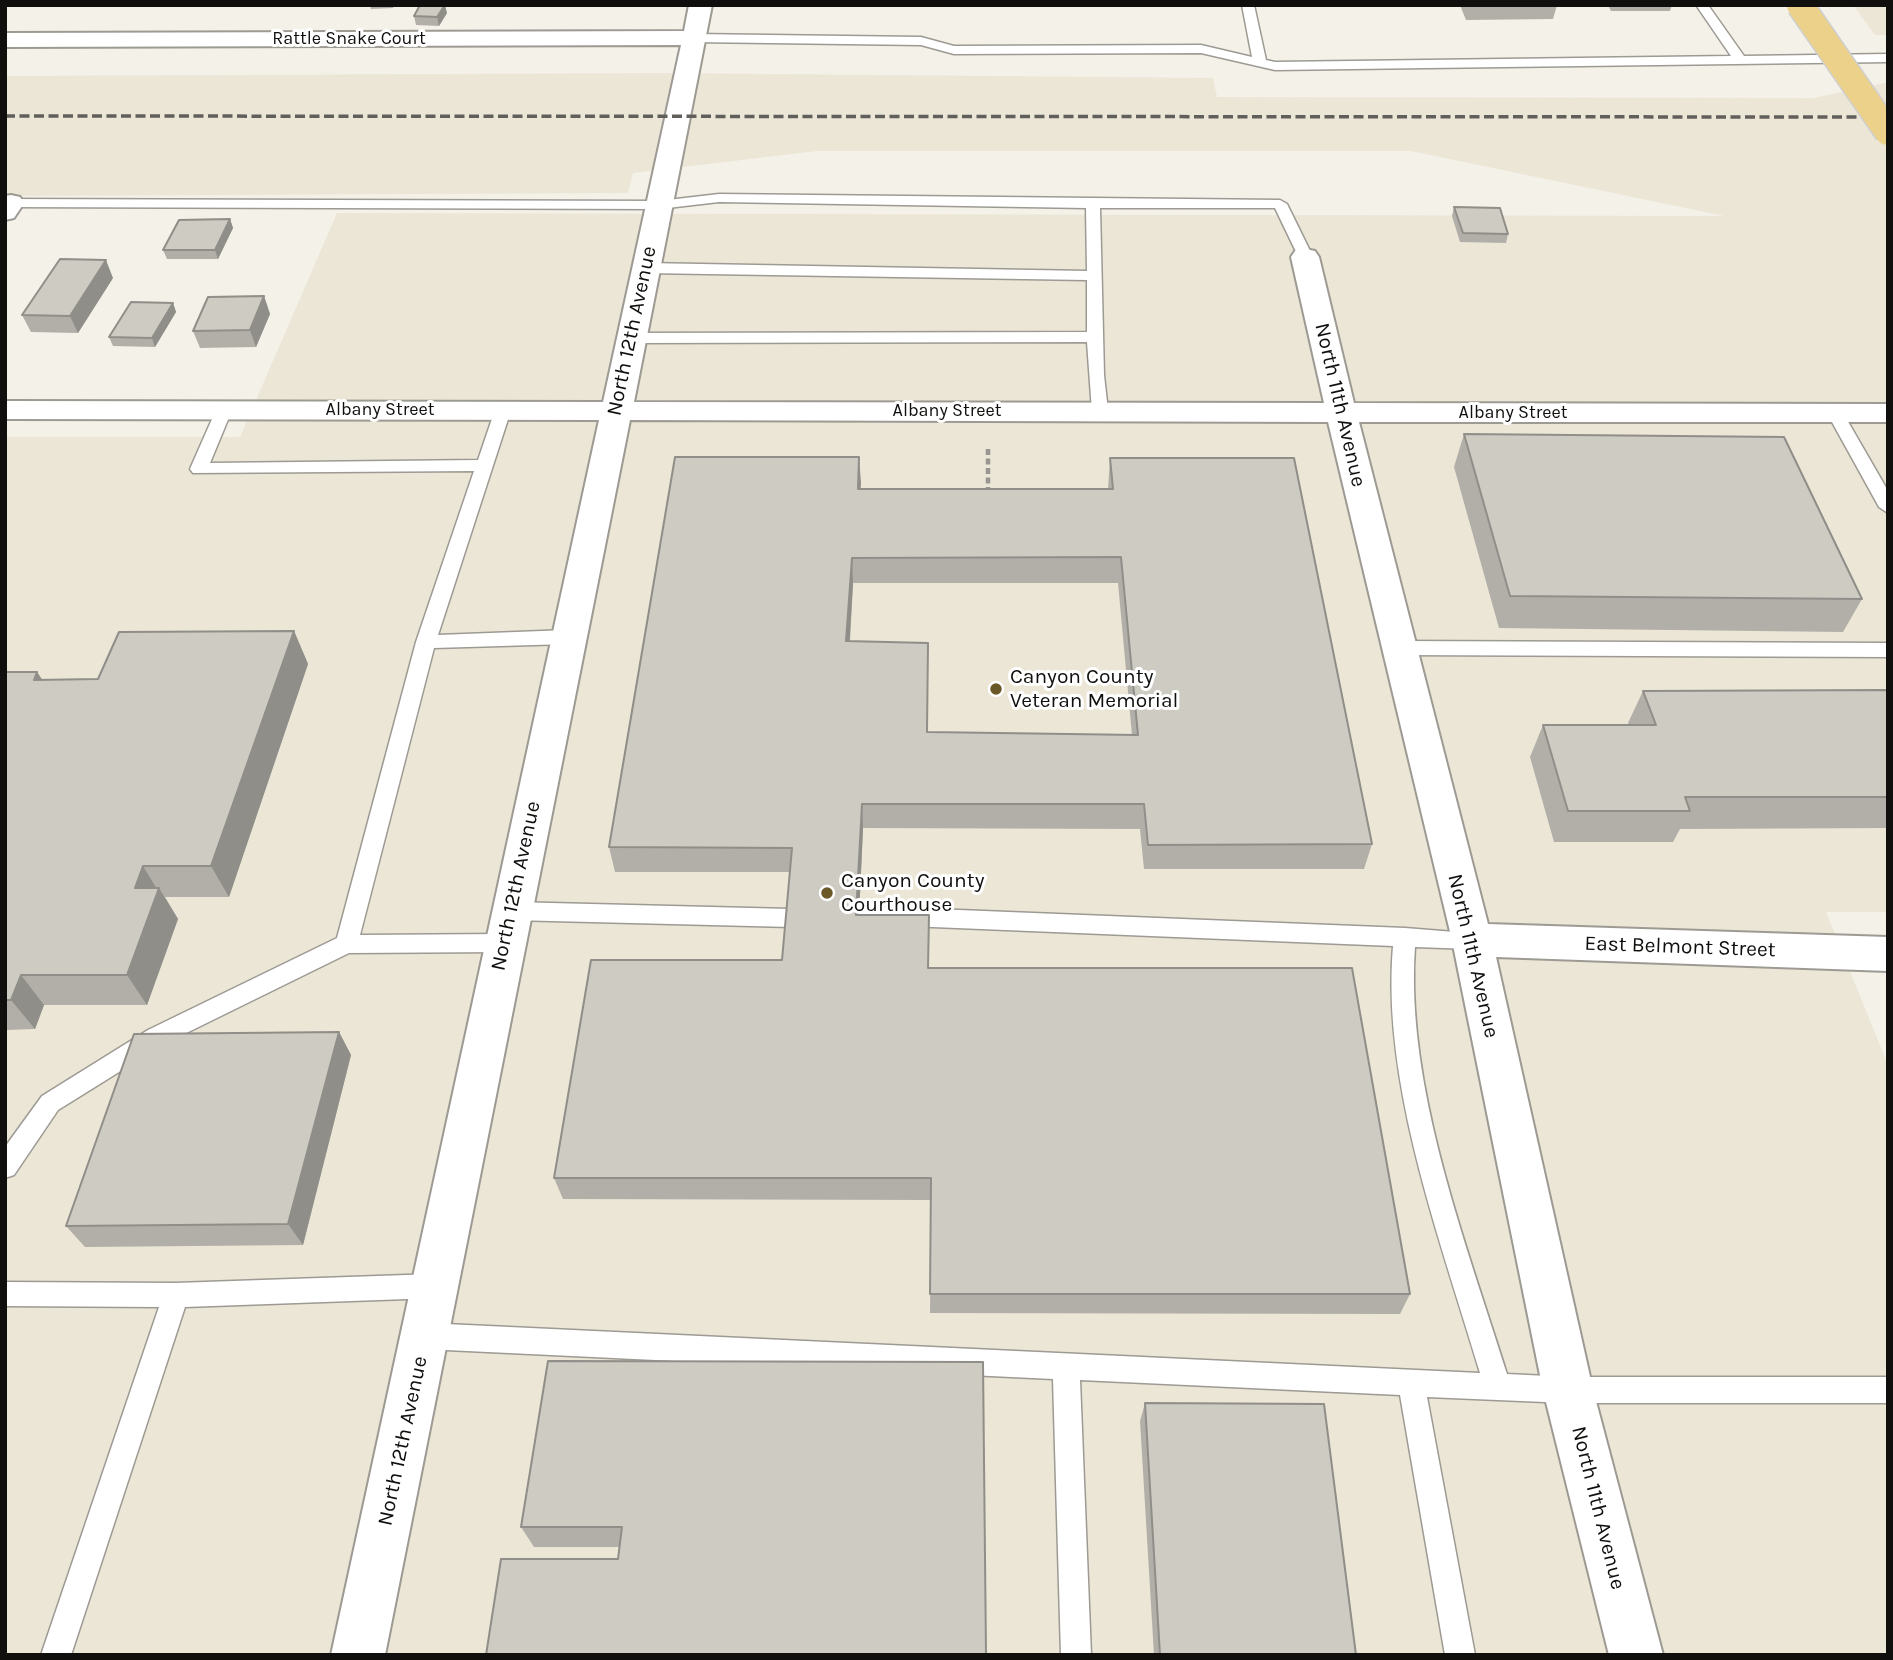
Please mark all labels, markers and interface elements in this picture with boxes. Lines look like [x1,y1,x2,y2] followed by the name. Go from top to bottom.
[272,28,426,50] street label: Rattle Snake Court
[602,244,662,418] street label: North 12th Avenue
[1309,321,1371,489] street label: North 11th Avenue
[326,399,434,421] street label: Albany Street
[893,400,1001,422] street label: Albany Street
[1459,402,1567,424] street label: Albany Street
[1010,664,1178,714] place label: Canyon County Veteran Memorial
[988,681,1004,697] marker: Canyon County Veteran Memorial
[486,799,546,973] street label: North 12th Avenue
[841,868,984,918] place label: Canyon County Courthouse
[1442,872,1504,1040] street label: North 11th Avenue
[819,885,835,901] marker: Canyon County Courthouse
[1584,931,1776,963] street label: East Belmont Street
[373,1354,433,1528] street label: North 12th Avenue
[1566,1424,1630,1592] street label: North 11th Avenue

